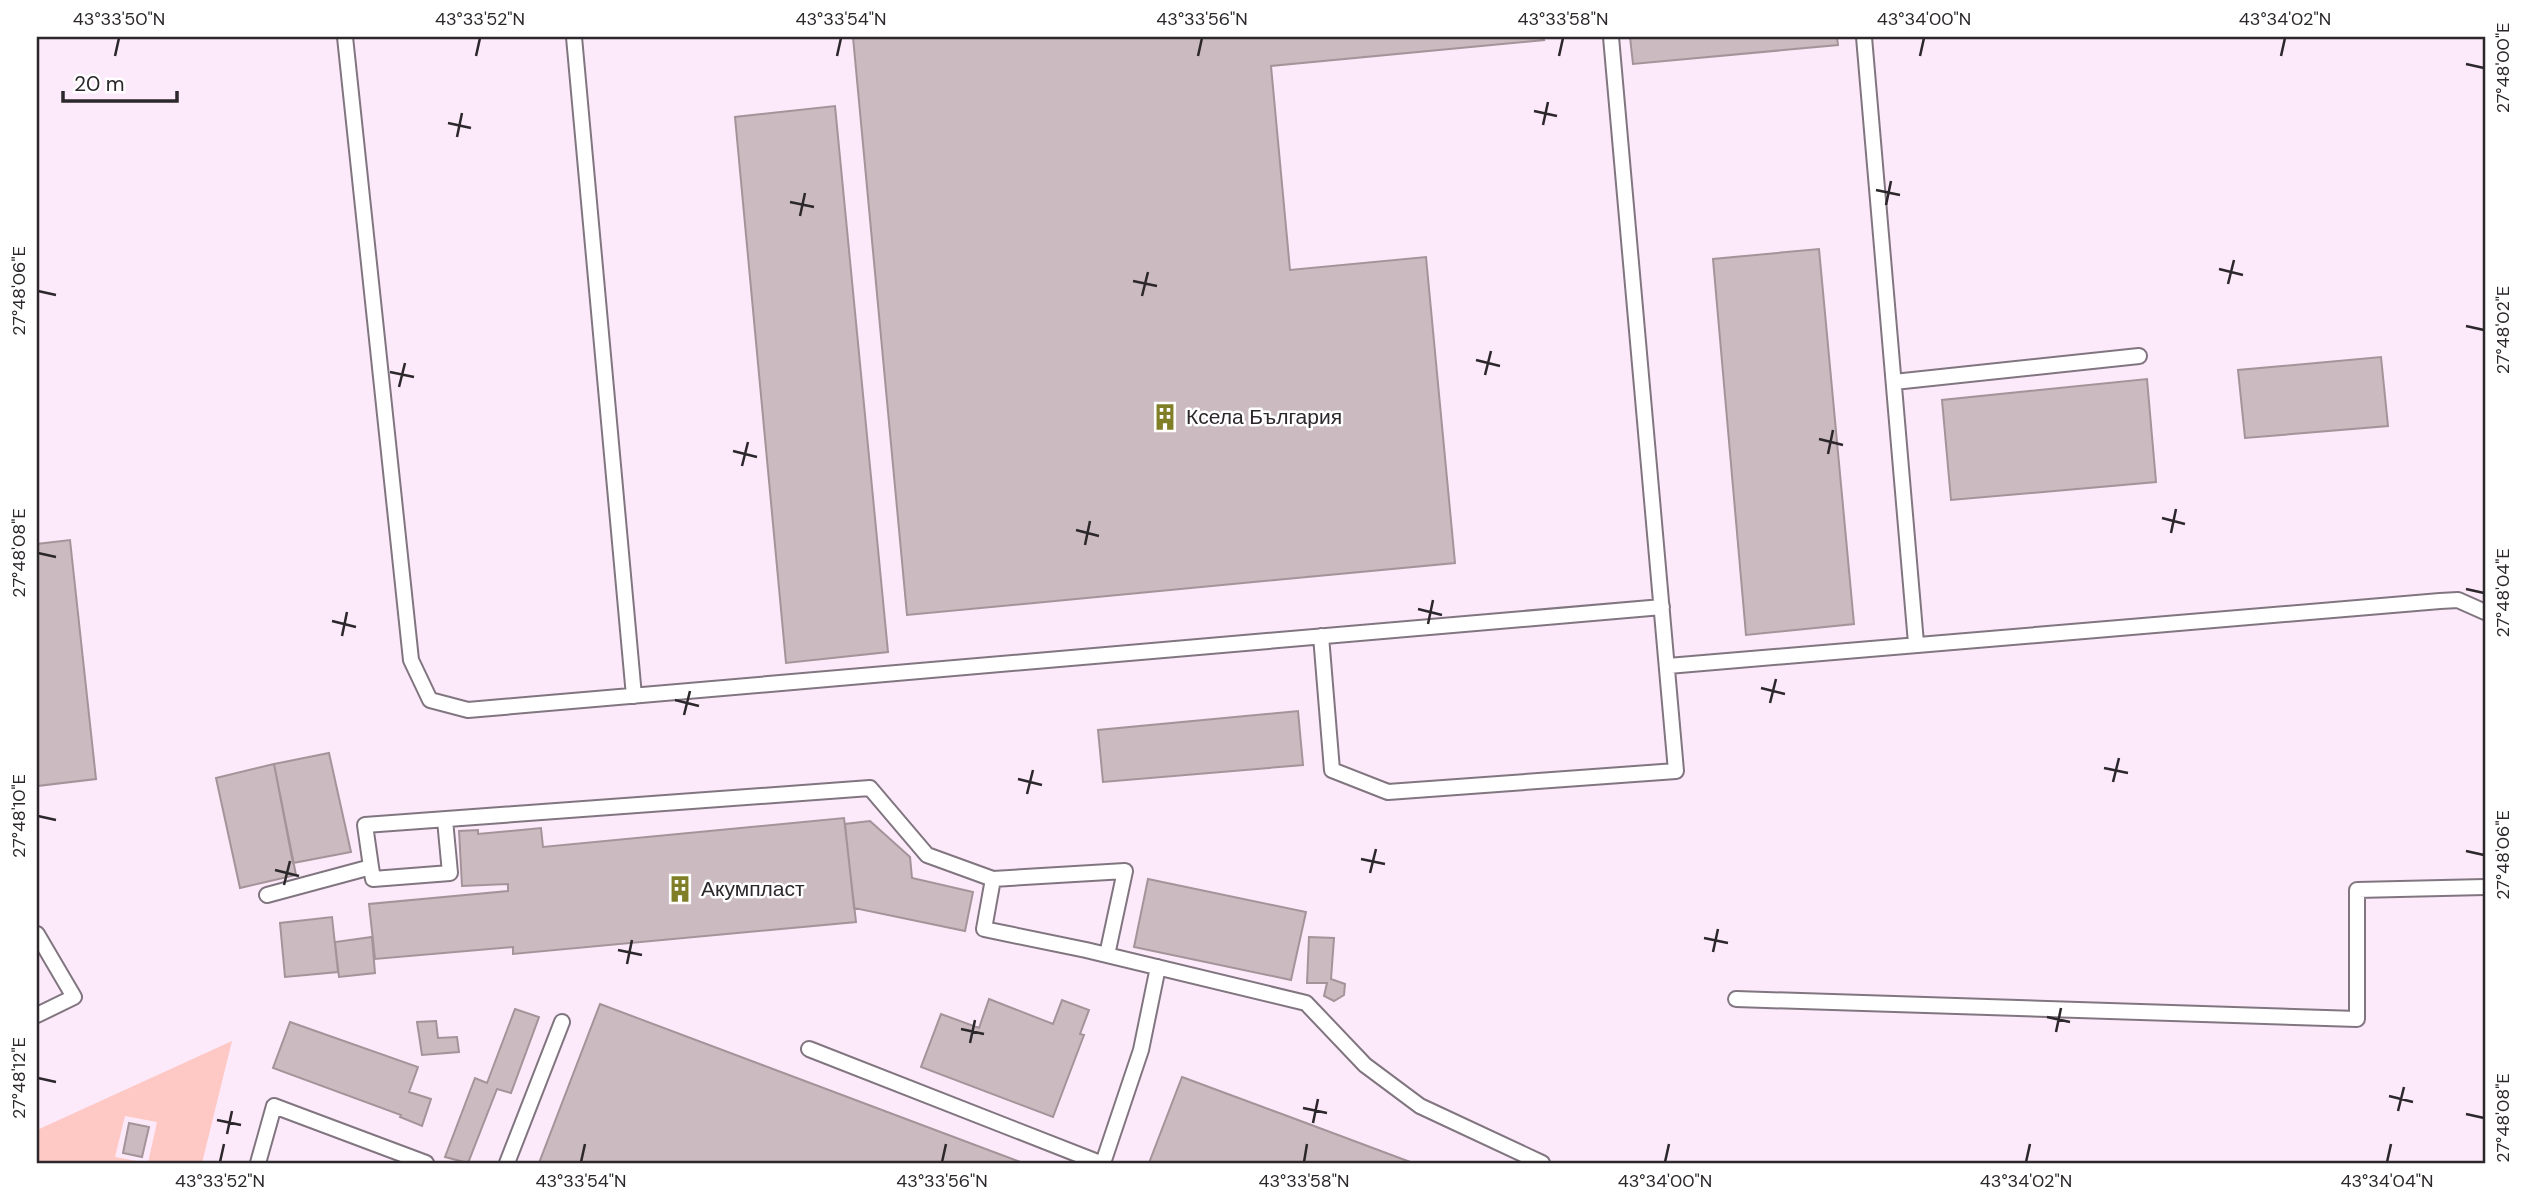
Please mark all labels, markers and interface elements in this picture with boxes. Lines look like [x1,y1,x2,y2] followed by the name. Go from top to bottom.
[73,7,165,31] text: 43°33'50"N
[435,7,525,31] text: 43°33'52"N
[796,7,886,31] text: 43°33'54"N
[1156,7,1248,31] text: 43°33'56"N
[1518,7,1608,31] text: 43°33'58"N
[1877,7,1971,31] text: 43°34'00"N
[2239,7,2331,31] text: 43°34'02"N
[2491,23,2515,113] text: 27°48'00"E
[63,60,177,104] scale bar
[74,70,125,98] text: 20 m
[7,246,31,336] text: 27°48'06"E
[2491,286,2515,374] text: 27°48'02"E
[1150,402,1180,432] building icon: Ксела България
[1186,403,1342,431] place label: Ксела България
[7,508,31,598] text: 27°48'08"E
[2491,548,2515,638] text: 27°48'04"E
[7,774,31,858] text: 27°48'10"E
[2491,810,2515,900] text: 27°48'06"E
[665,874,695,904] building icon: Акумпласт
[701,875,805,903] place label: Акумпласт
[7,1037,31,1119] text: 27°48'12"E
[2491,1073,2515,1163] text: 27°48'08"E
[175,1169,265,1193] text: 43°33'52"N
[536,1169,626,1193] text: 43°33'54"N
[896,1169,988,1193] text: 43°33'56"N
[1259,1169,1349,1193] text: 43°33'58"N
[1618,1169,1712,1193] text: 43°34'00"N
[1980,1169,2072,1193] text: 43°34'02"N
[2340,1169,2434,1193] text: 43°34'04"N

